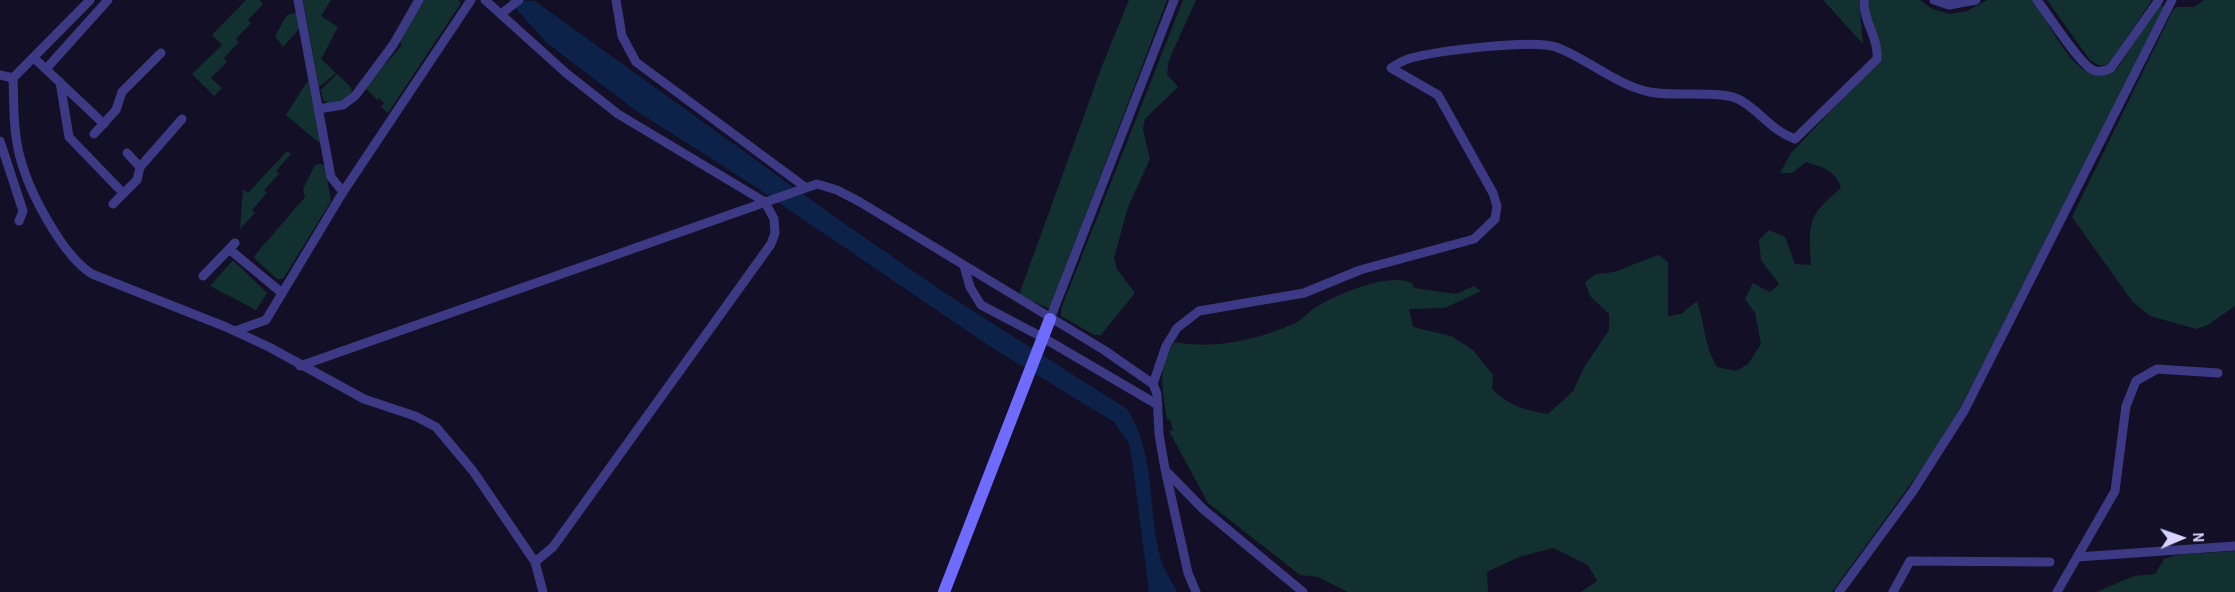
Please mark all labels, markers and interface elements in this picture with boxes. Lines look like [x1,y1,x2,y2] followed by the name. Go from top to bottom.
[2151,508,2211,568] north arrow
[2188,532,2210,542] text: N

